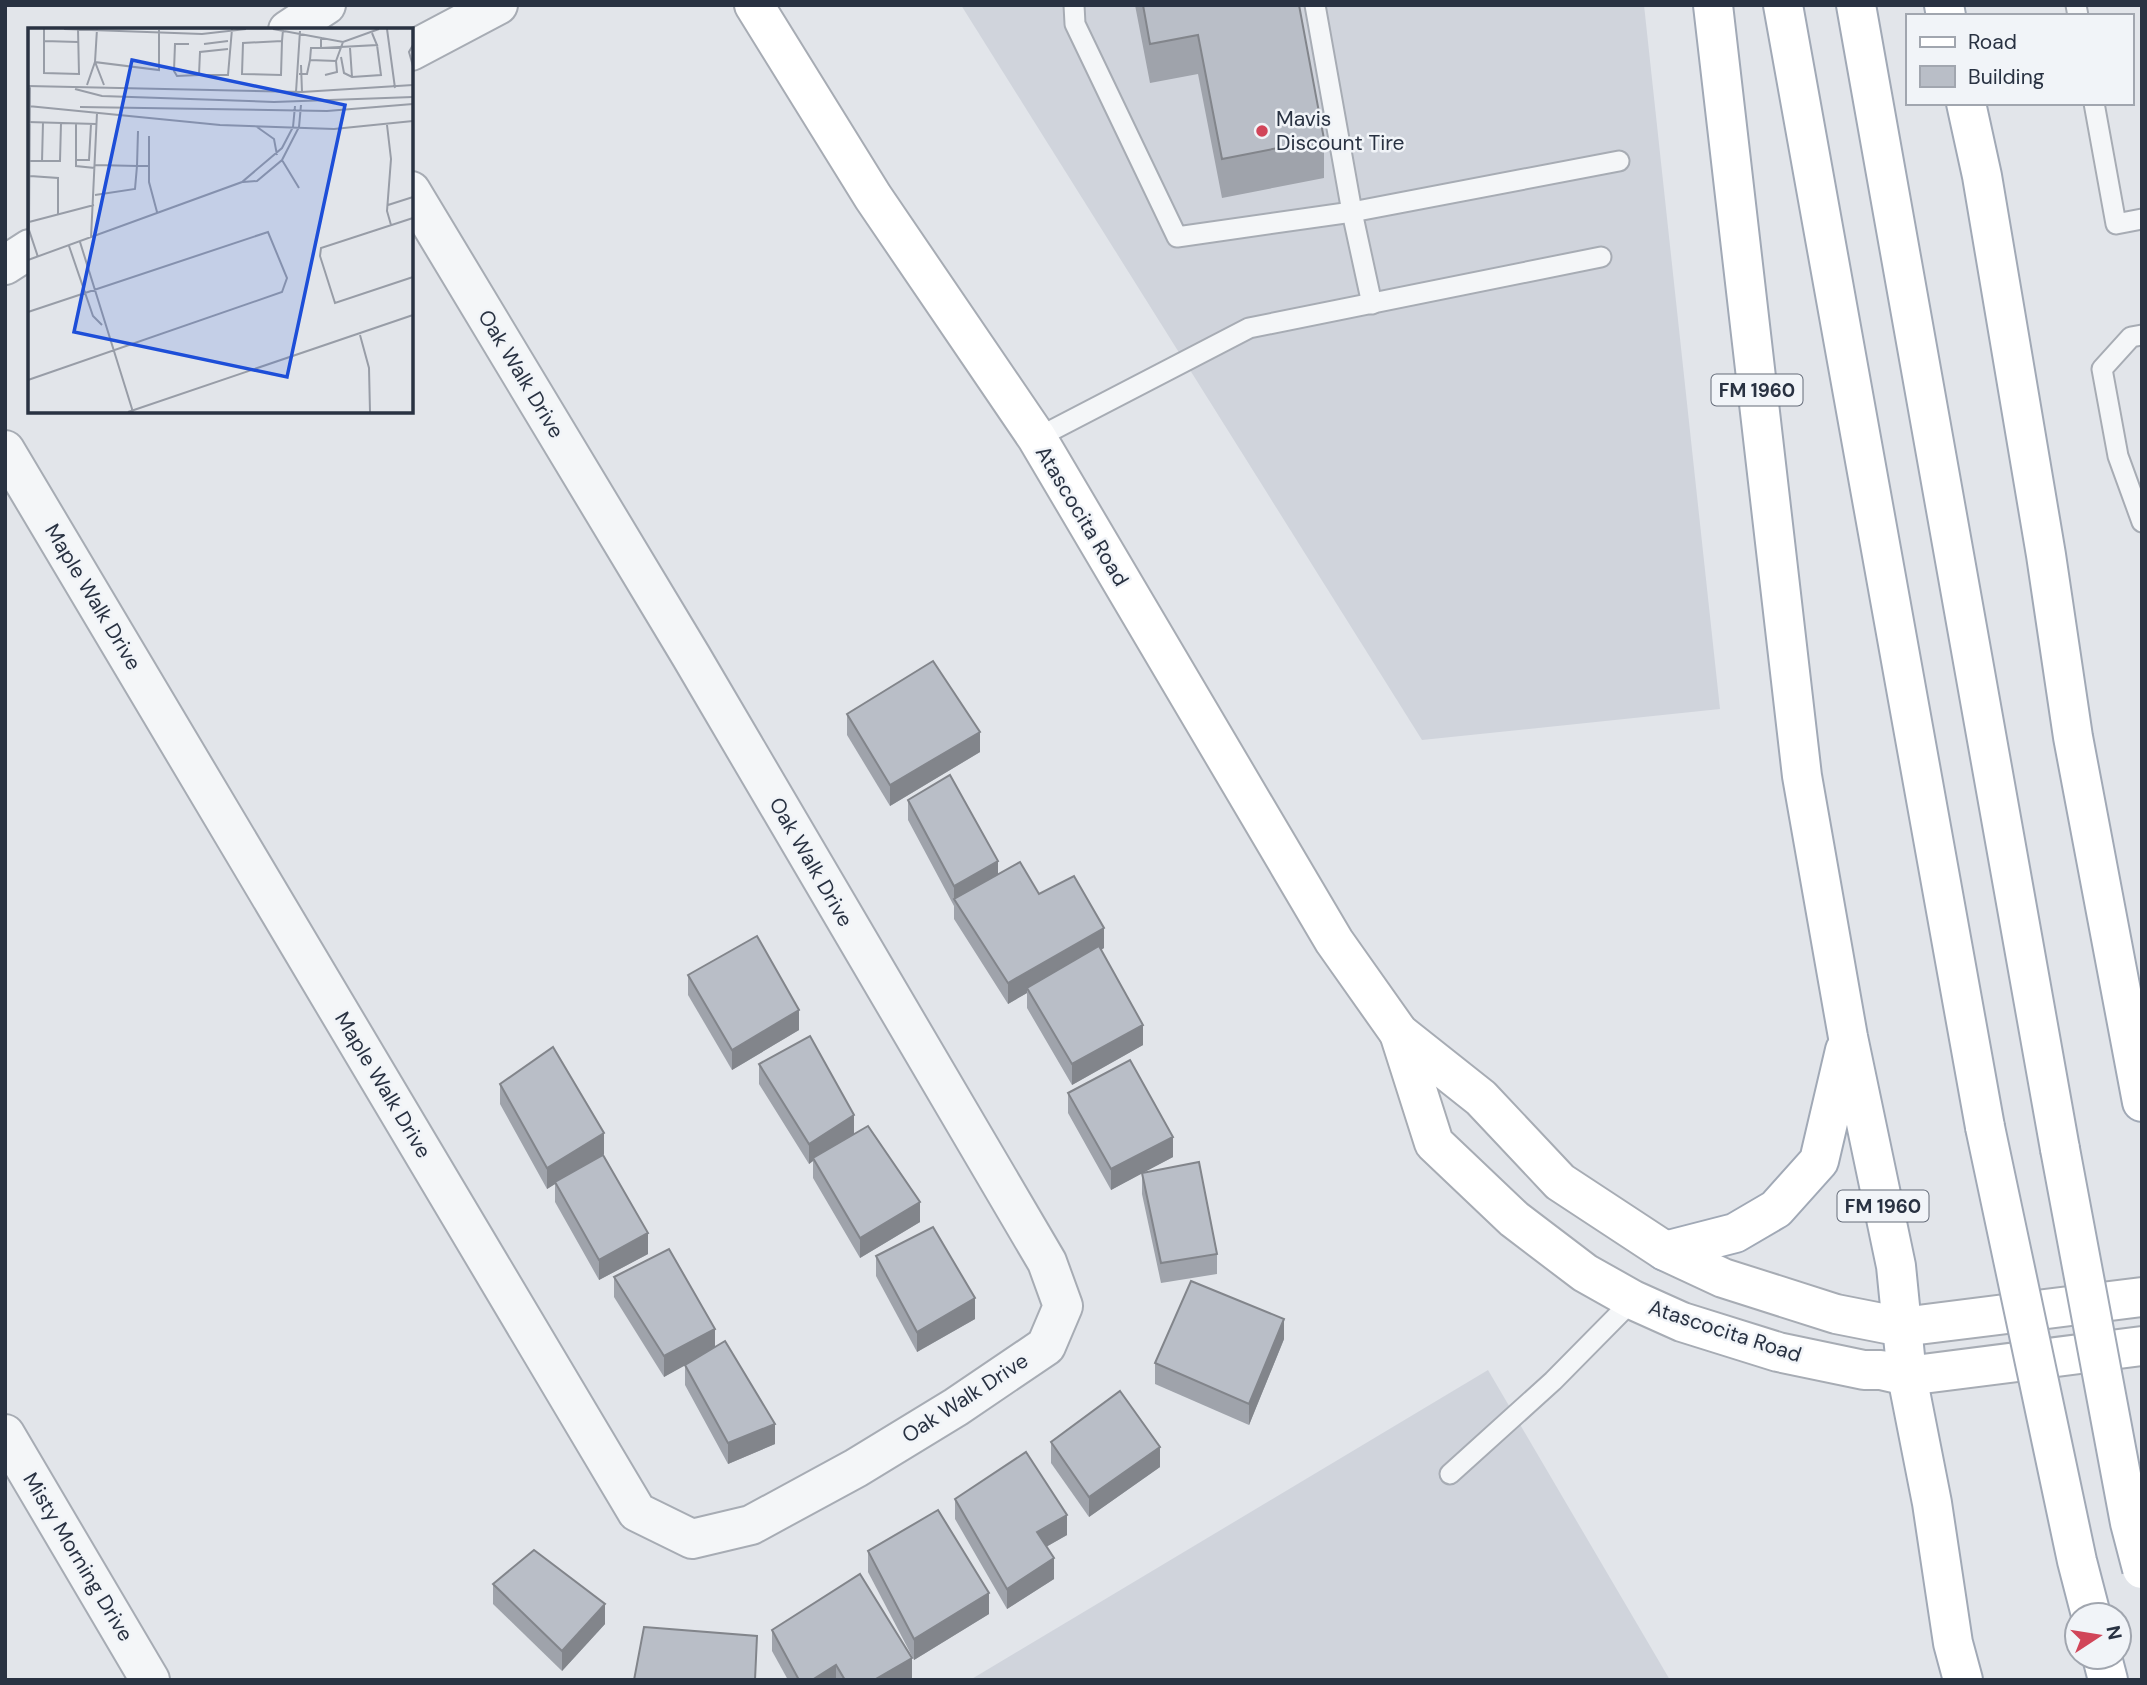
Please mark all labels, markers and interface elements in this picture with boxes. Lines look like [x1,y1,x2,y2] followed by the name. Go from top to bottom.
[1906,14,2133,105] legend
[28,28,413,413] inset map
[1968,28,2017,56] text: Road
[1968,63,2045,91] text: Building
[1276,105,1405,157] place label: Mavis Discount Tire
[1254,123,1270,139] marker: Mavis Discount Tire
[472,305,570,443] street label: Oak Walk Drive
[1712,374,1802,406] road number: FM 1960
[1029,441,1135,591] street label: Atascocita Road
[38,519,148,675] street label: Maple Walk Drive
[763,792,859,932] street label: Oak Walk Drive
[328,1007,438,1163] street label: Maple Walk Drive
[1838,1190,1928,1222] road number: FM 1960
[1645,1293,1805,1369] street label: Atascocita Road
[897,1347,1034,1449] street label: Oak Walk Drive
[16,1467,140,1647] street label: Misty Morning Drive
[2063,1601,2133,1671] north arrow
[2100,1623,2128,1642] text: N

